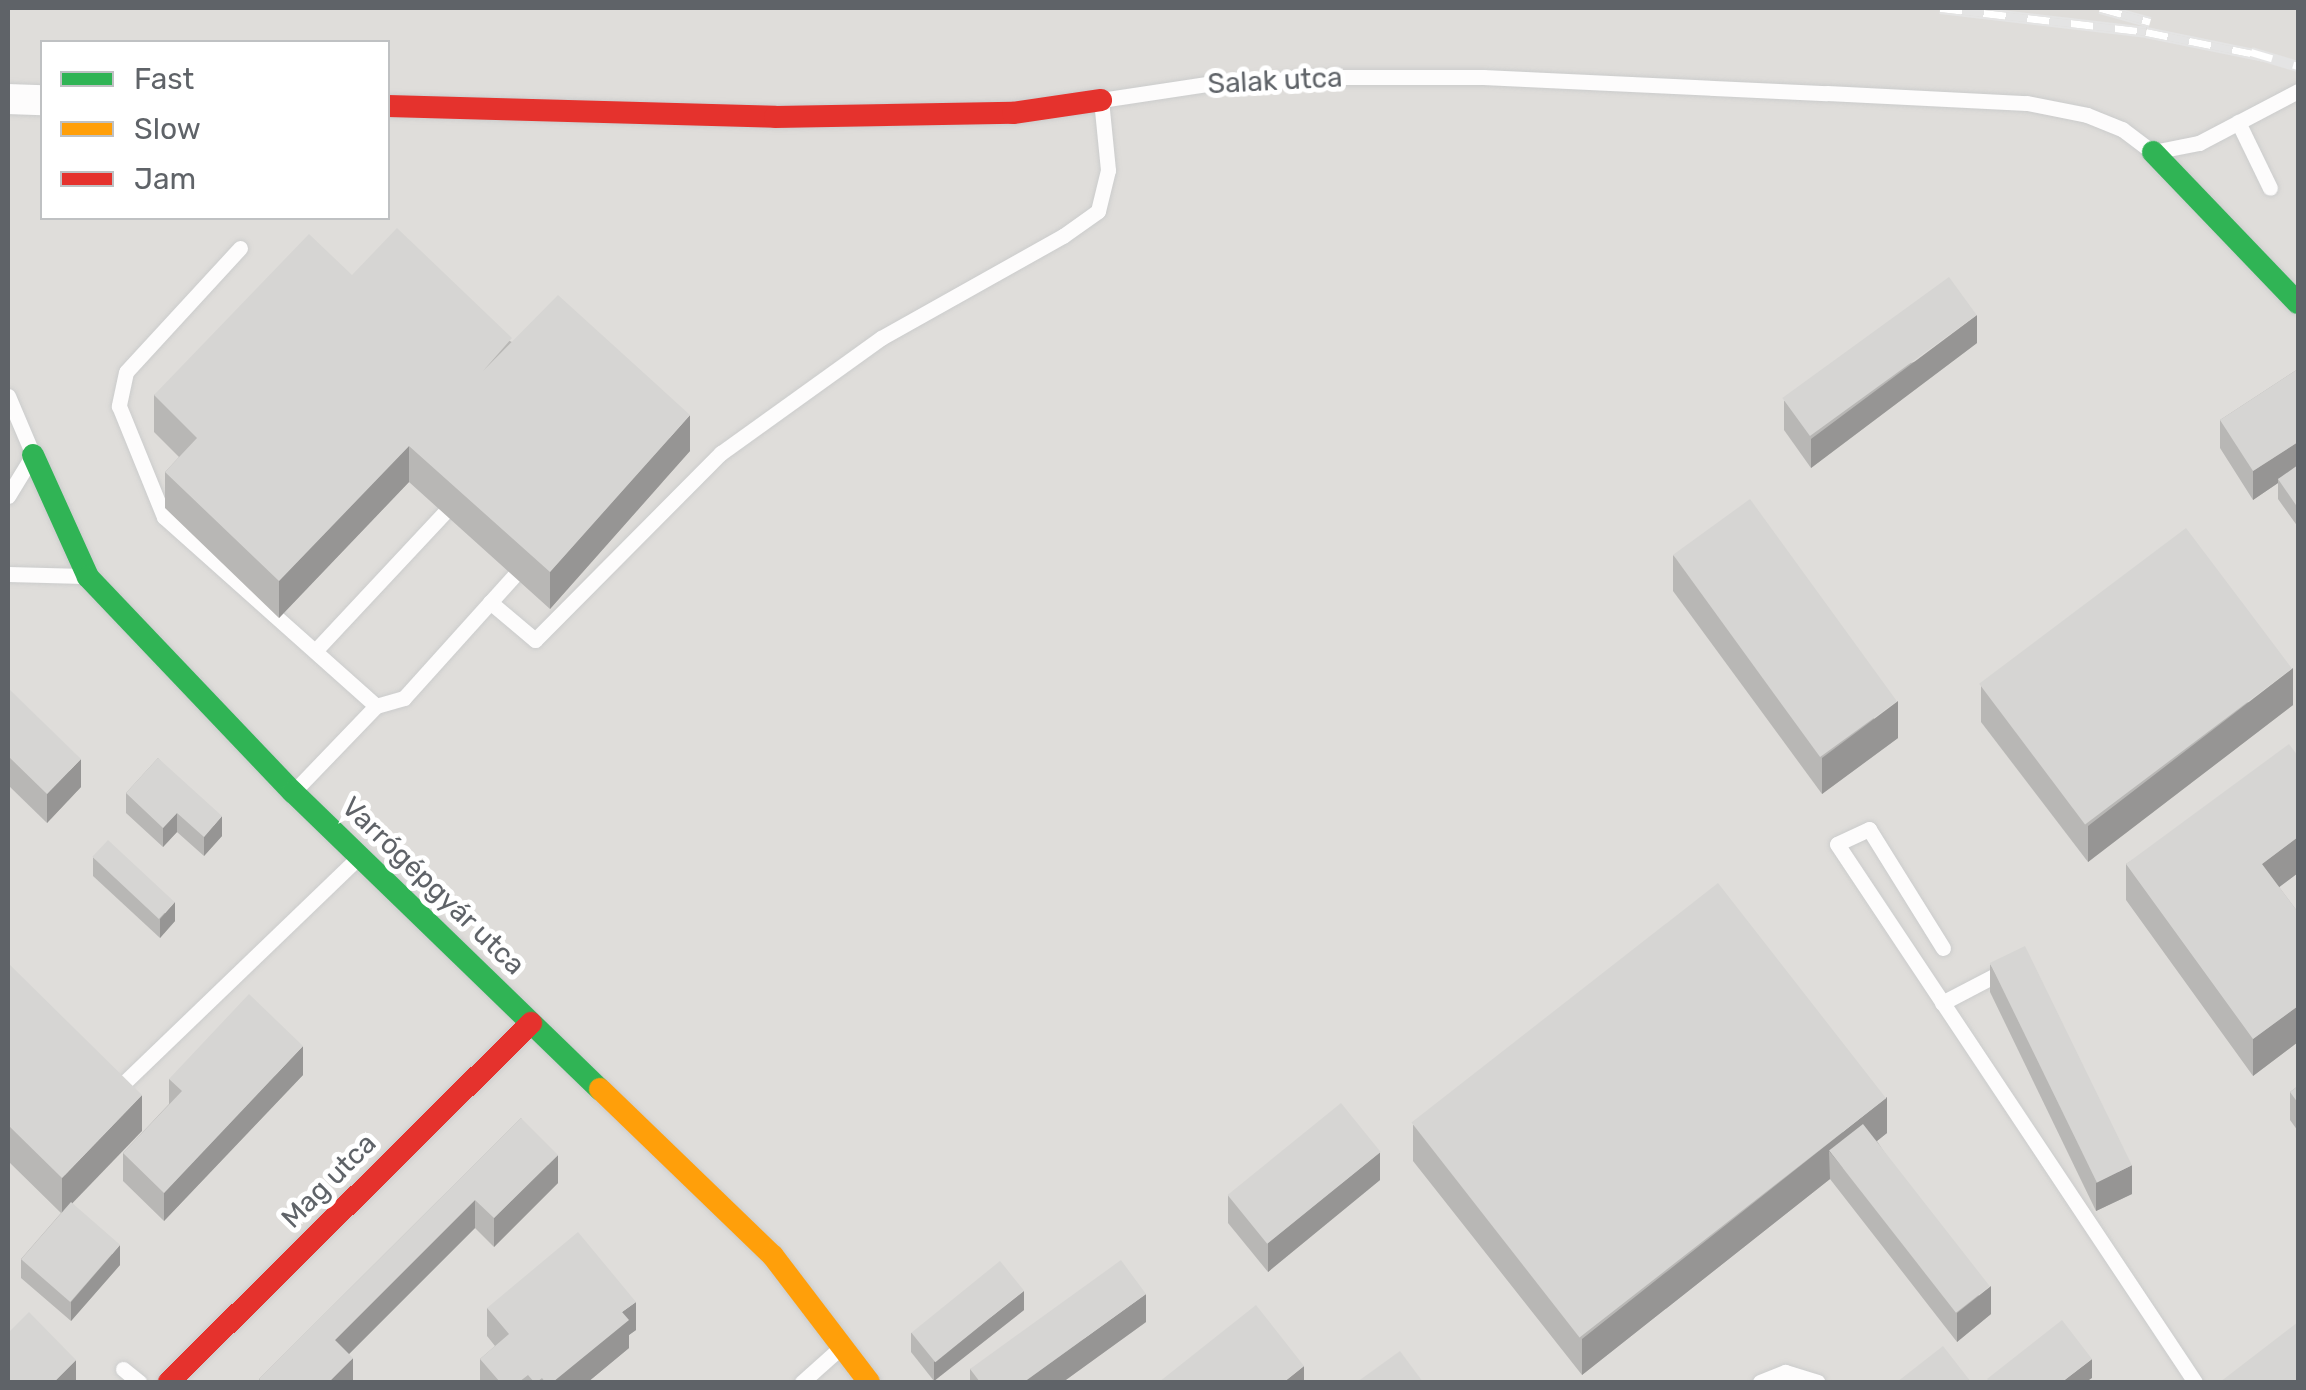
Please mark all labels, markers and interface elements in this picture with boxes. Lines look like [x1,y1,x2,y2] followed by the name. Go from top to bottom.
[40,40,390,220] legend
[134,61,194,97] text: Fast
[1207,61,1343,101] street label: Salak utca
[134,111,201,147] text: Slow
[134,161,196,197] text: Jam
[334,790,532,982] street label: Varrógépgyár utca
[275,1127,383,1235] street label: Mag utca

